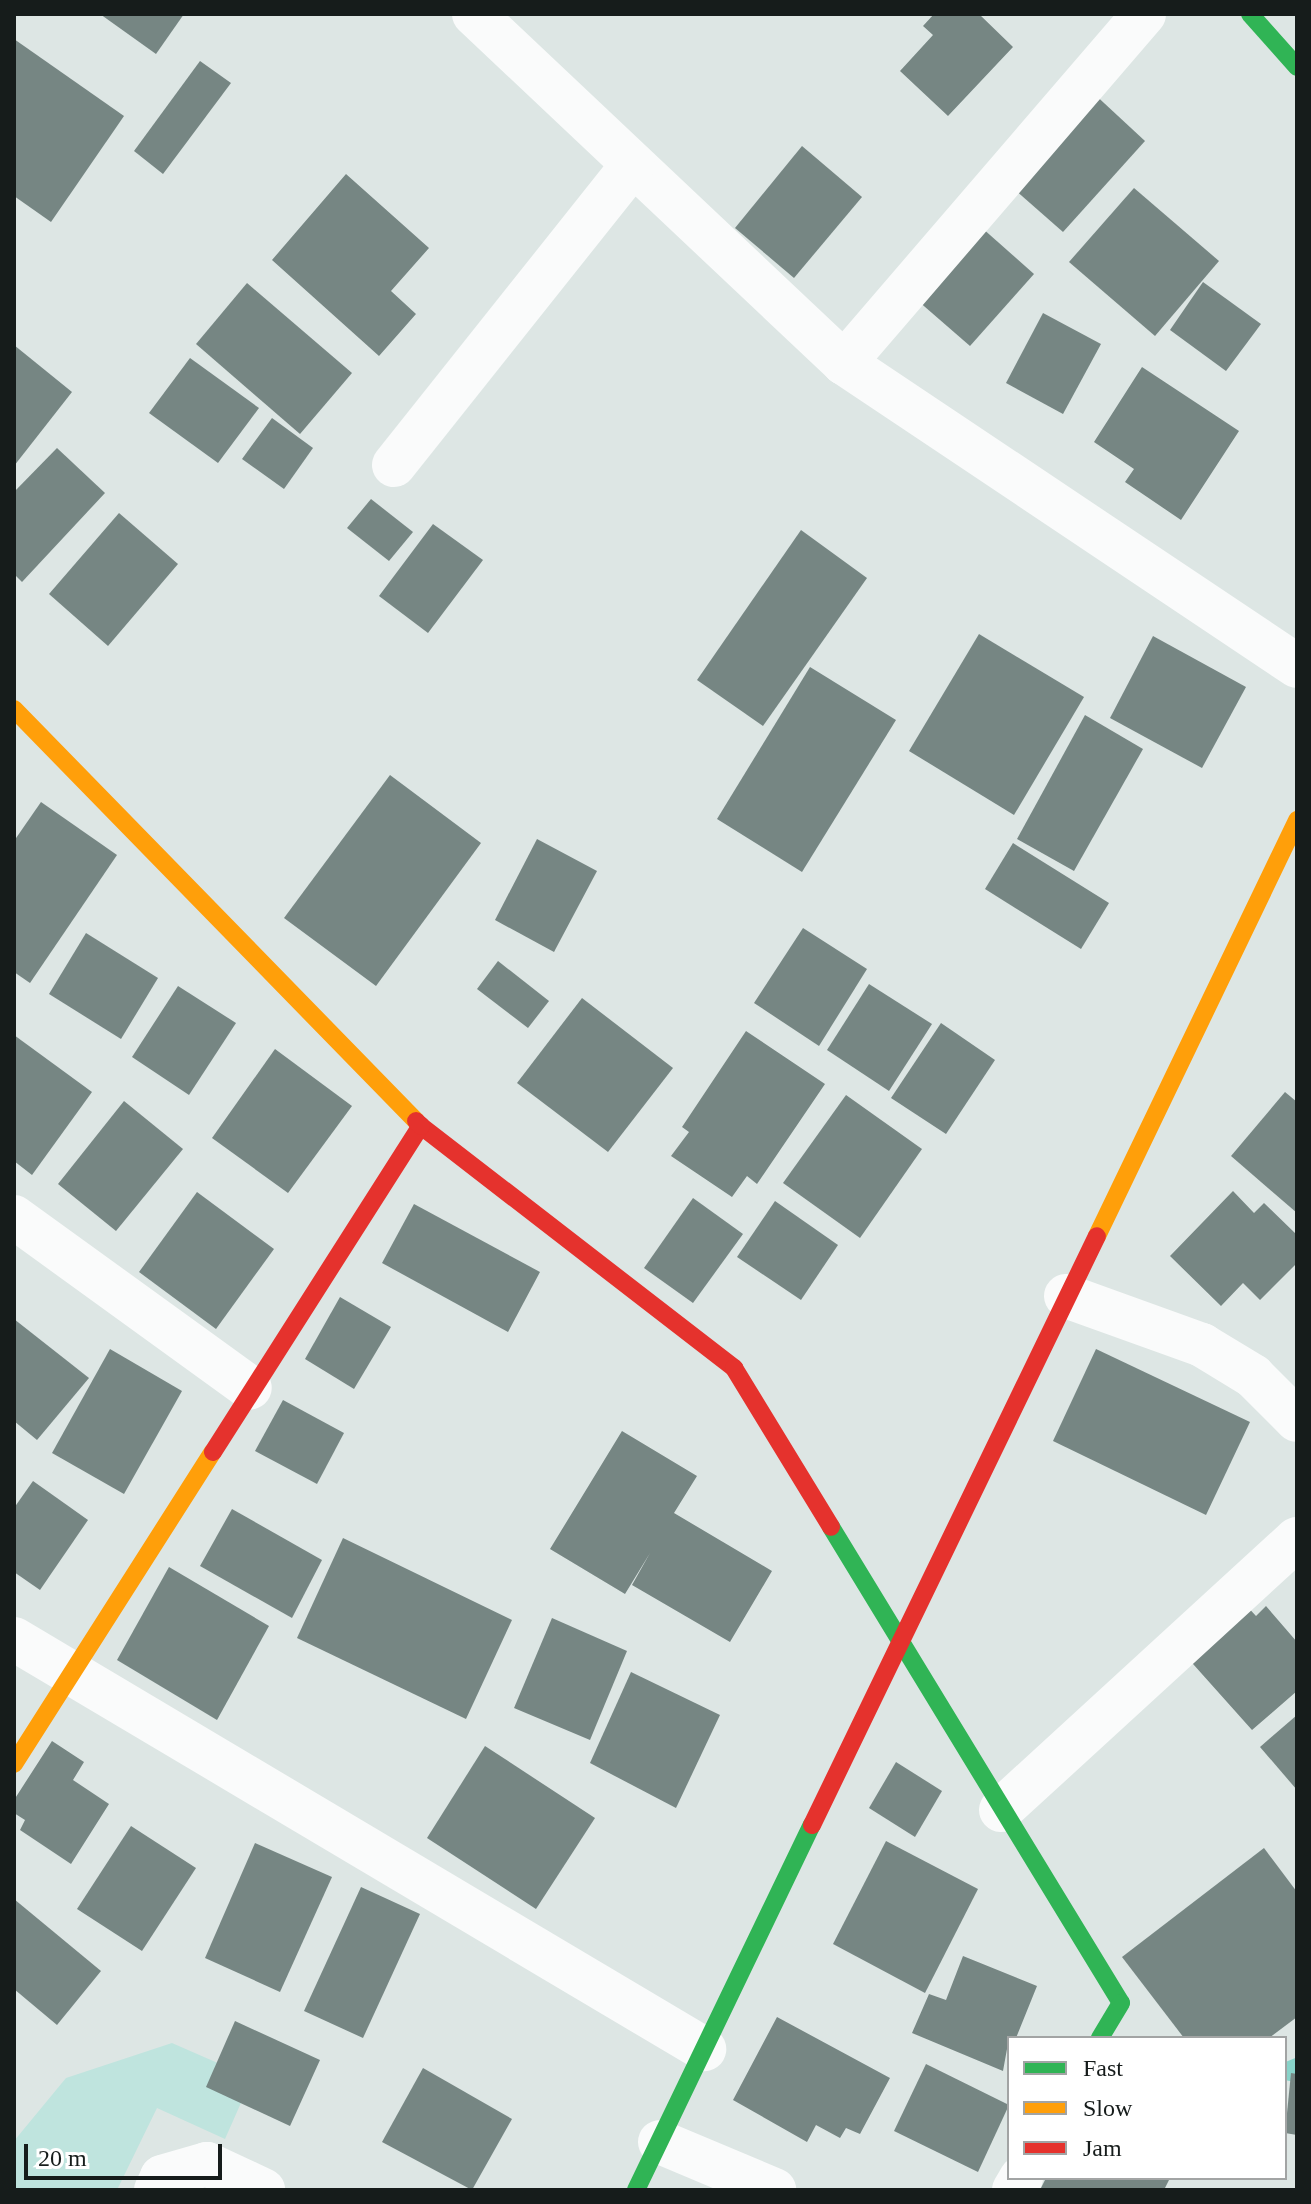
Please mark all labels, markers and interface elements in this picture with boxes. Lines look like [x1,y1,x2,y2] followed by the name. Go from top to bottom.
[1007,2036,1287,2180] legend
[1083,2055,1123,2081] text: Fast
[1083,2095,1132,2121] text: Slow
[28,2128,226,2178] scale bar
[1083,2135,1122,2161] text: Jam
[38,2145,87,2171] text: 20 m

